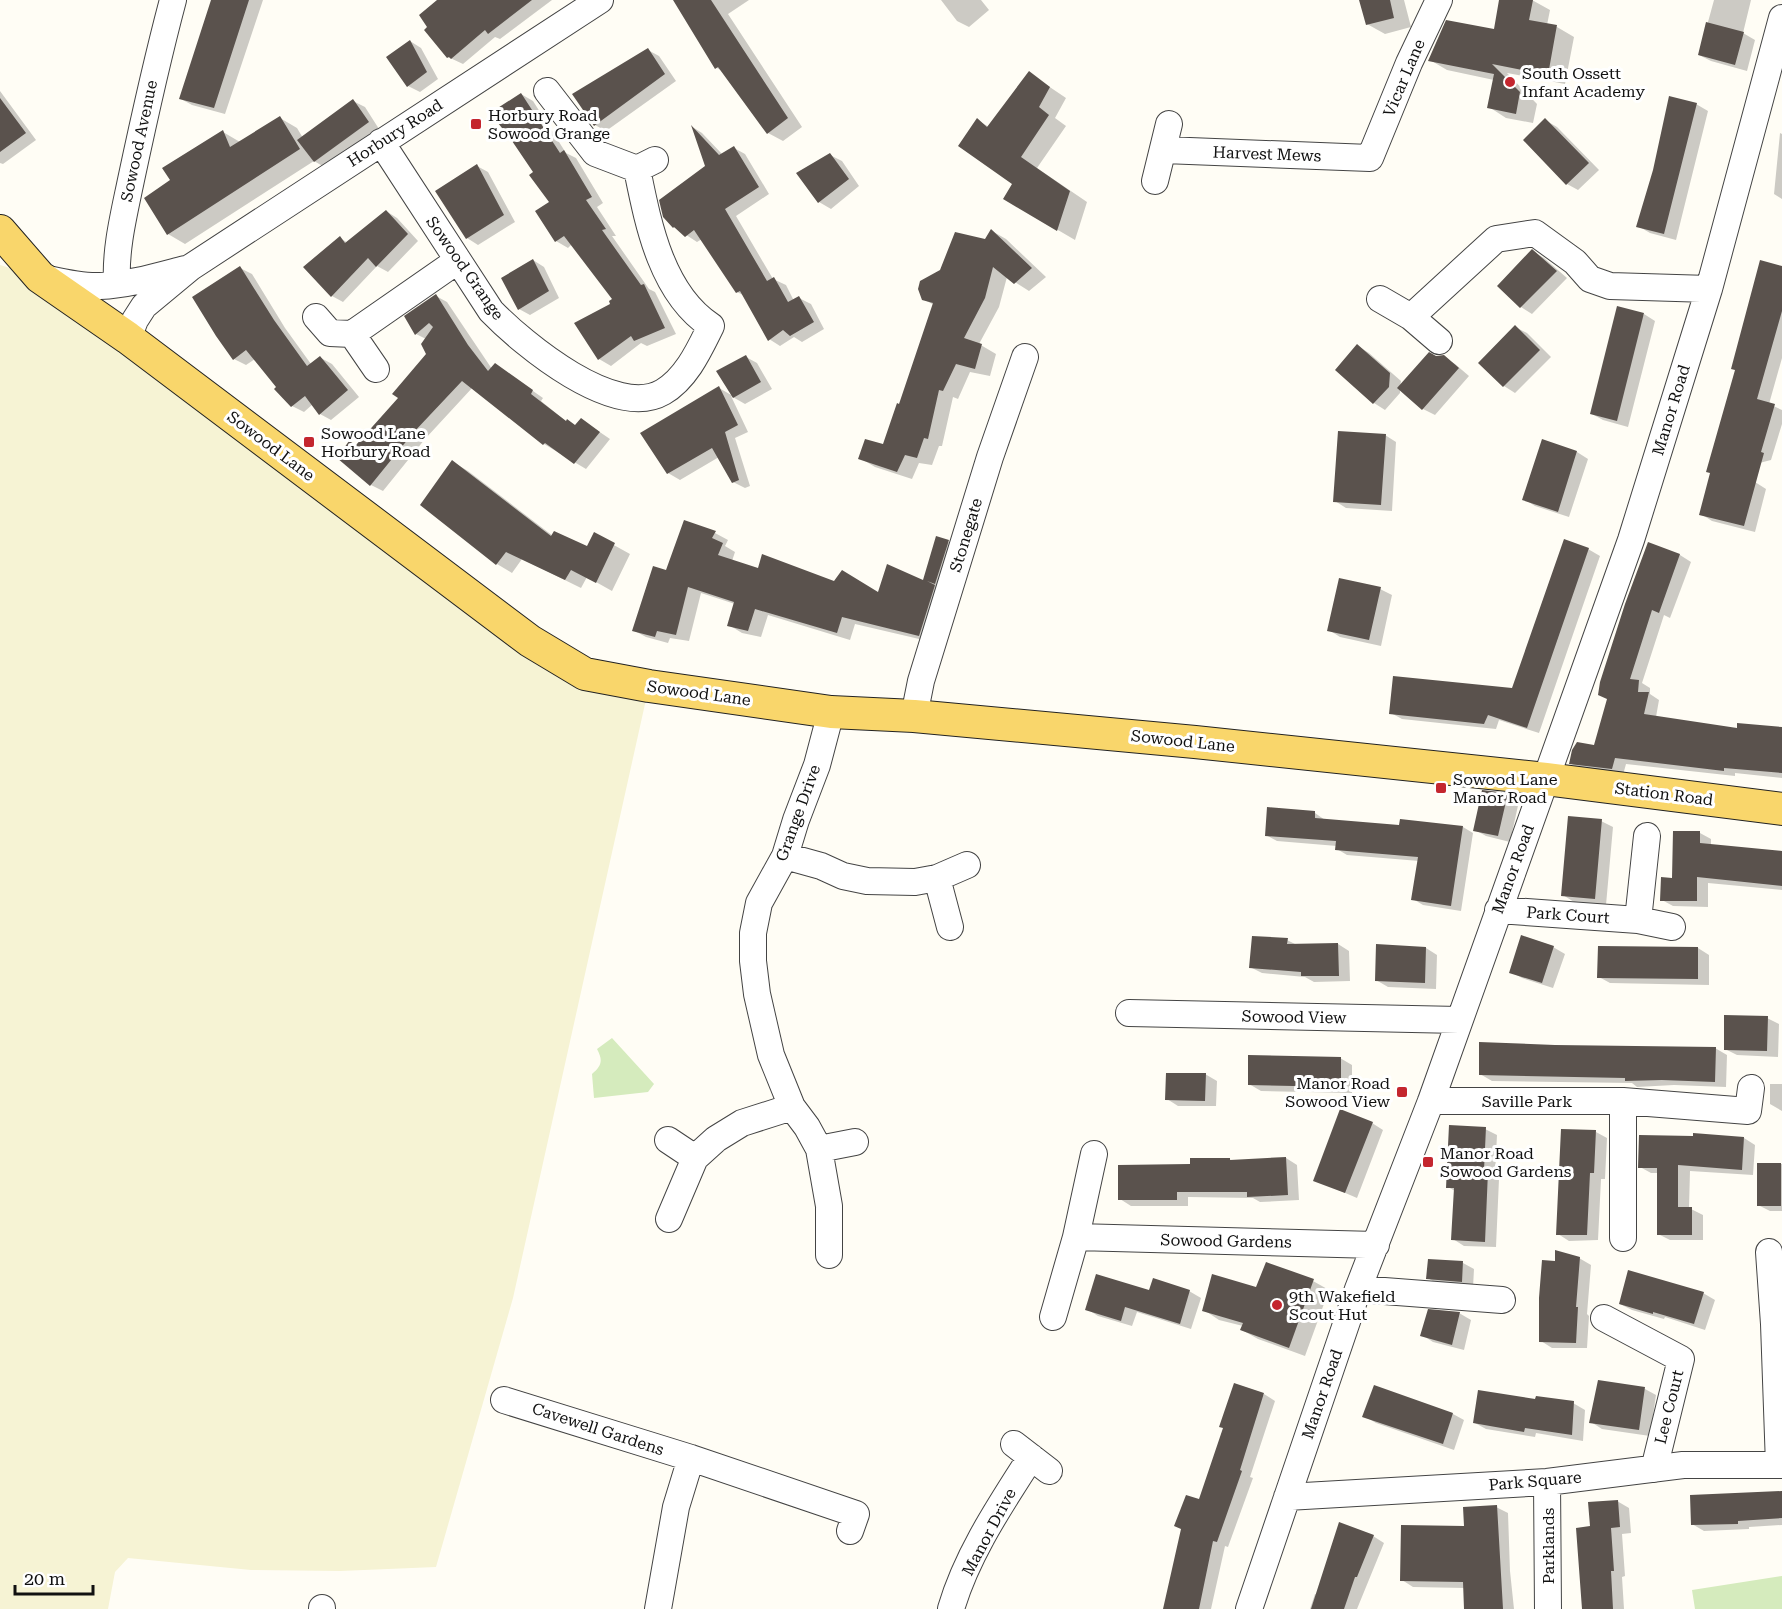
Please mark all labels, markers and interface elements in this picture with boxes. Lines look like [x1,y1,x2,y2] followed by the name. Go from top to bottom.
[1379,36,1429,120] street label: Vicar Lane
[1522,64,1645,101] place label: South Ossett Infant Academy
[1503,75,1517,89] marker: South Ossett Infant Academy
[117,78,161,204] street label: Sowood Avenue
[344,95,446,171] street label: Horbury Road
[488,106,610,143] place label: Horbury Road Sowood Grange
[469,117,483,131] marker: Horbury Road Sowood Grange
[1212,143,1322,165] street label: Harvest Mews
[422,213,508,324] street label: Sowood Grange
[1648,362,1694,458] street label: Manor Road
[224,407,319,485] street label: Sowood Lane
[321,424,431,461] place label: Sowood Lane Horbury Road
[302,435,316,449] marker: Sowood Lane Horbury Road
[946,495,986,574] street label: Stonegate
[646,676,752,710] street label: Sowood Lane
[1130,726,1236,756] street label: Sowood Lane
[772,762,824,864] street label: Grange Drive
[1453,770,1558,807] place label: Sowood Lane Manor Road
[1614,779,1714,809] street label: Station Road
[1434,781,1448,795] marker: Sowood Lane Manor Road
[1488,822,1538,916] street label: Manor Road
[1526,903,1610,927] street label: Park Court
[1241,1007,1347,1027] street label: Sowood View
[1285,1074,1391,1111] place label: Manor Road Sowood View
[1395,1085,1409,1099] marker: Manor Road Sowood View
[1482,1092,1572,1111] street label: Saville Park
[1440,1144,1572,1181] place label: Manor Road Sowood Gardens
[1421,1155,1435,1169] marker: Manor Road Sowood Gardens
[1160,1230,1292,1252] street label: Sowood Gardens
[1289,1287,1396,1324] place label: 9th Wakefield Scout Hut
[1270,1298,1284,1312] marker: 9th Wakefield Scout Hut
[1298,1347,1346,1441] street label: Manor Road
[1651,1368,1687,1446] street label: Lee Court
[530,1399,667,1459] street label: Cavewell Gardens
[1488,1467,1583,1495] street label: Park Square
[958,1485,1020,1579] street label: Manor Drive
[1539,1507,1558,1584] street label: Parklands
[15,1558,93,1596] scale bar
[24,1568,65,1589] text: 20 m

